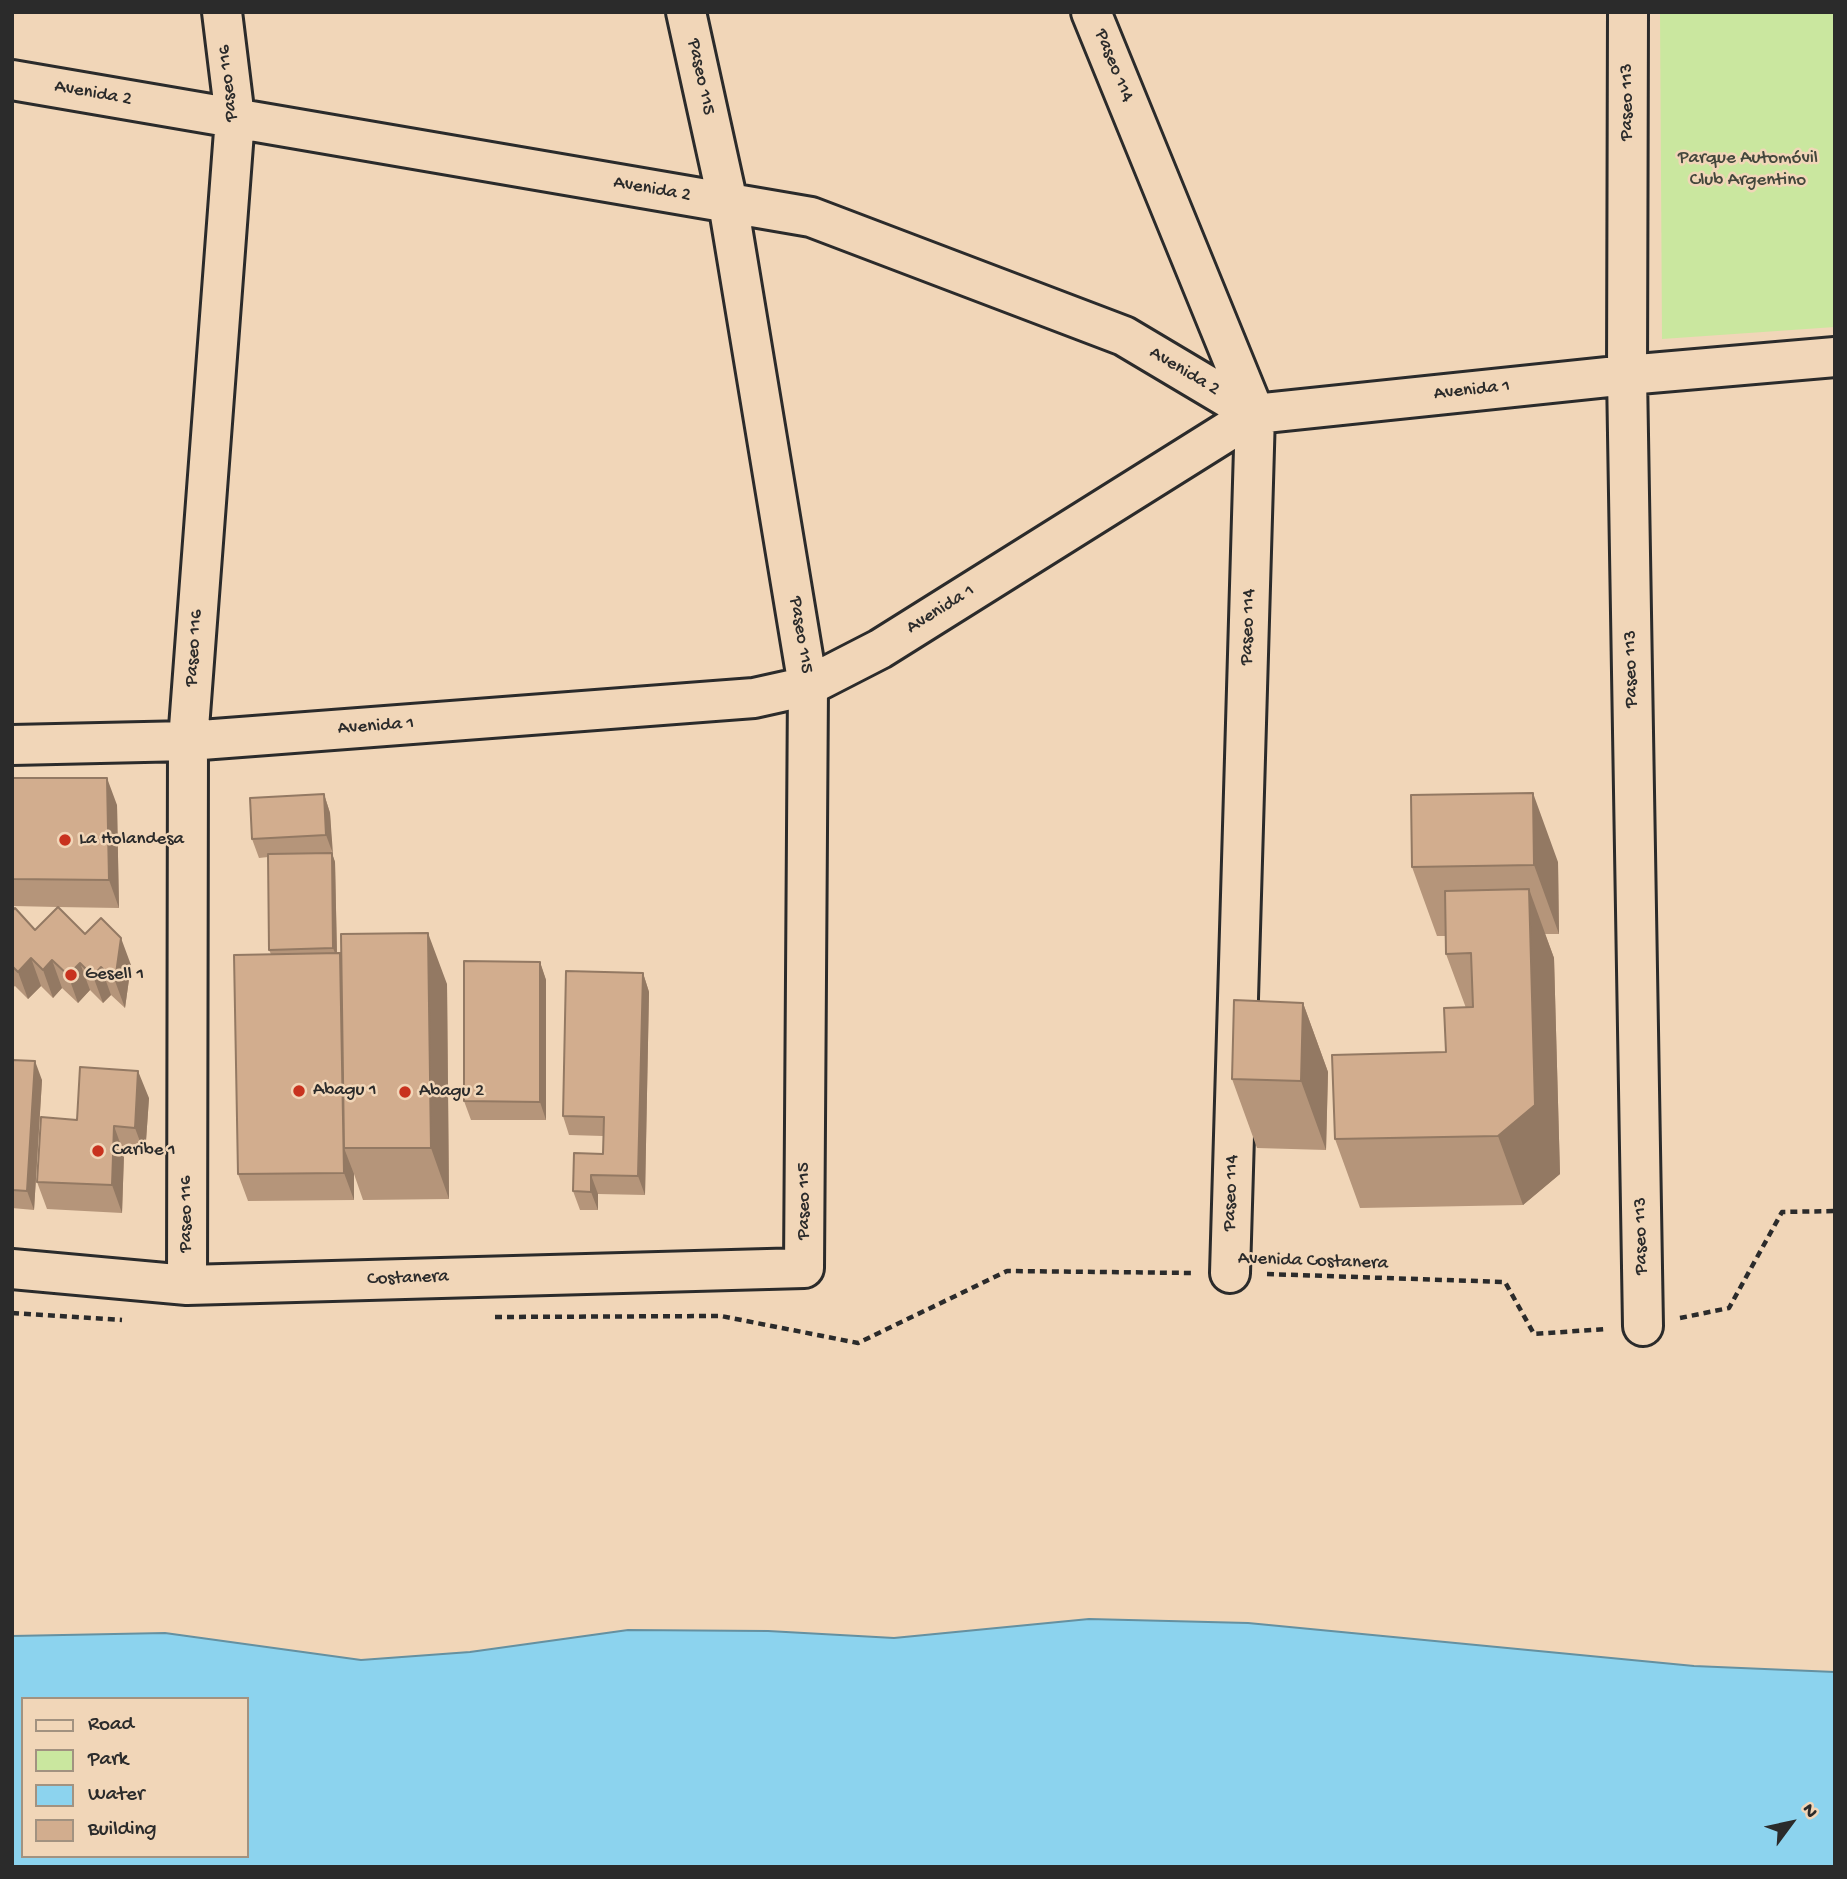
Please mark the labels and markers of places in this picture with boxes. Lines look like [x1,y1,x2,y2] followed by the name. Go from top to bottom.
[79,829,184,851] place label: La Holandesa
[57,832,73,848] marker: La Holandesa
[85,964,144,986] place label: Gesell 1
[63,967,79,983] marker: Gesell 1
[313,1080,377,1102] place label: Abagu 1
[419,1081,484,1103] place label: Abagu 2
[291,1083,307,1099] marker: Abagu 1
[397,1084,413,1100] marker: Abagu 2
[112,1140,176,1162] place label: Caribe 1
[90,1143,106,1159] marker: Caribe 1

